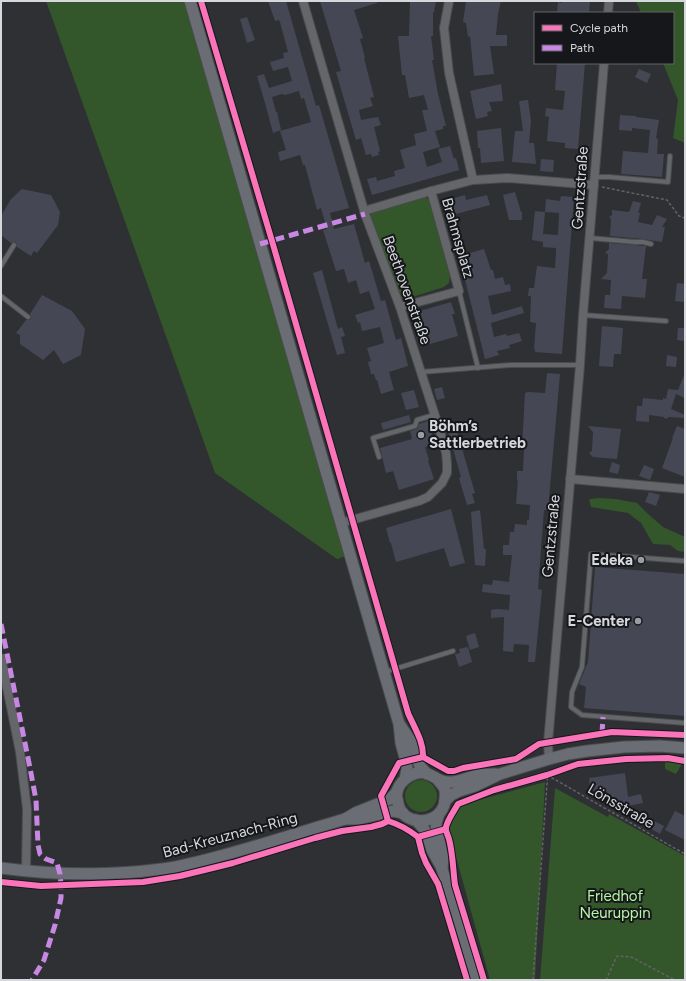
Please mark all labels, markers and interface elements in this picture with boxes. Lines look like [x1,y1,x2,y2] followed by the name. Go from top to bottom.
[534,12,674,64] legend
[570,21,628,35] text: Cycle path
[570,41,594,55] text: Path
[568,146,592,230] street label: Gentzstraße
[438,196,478,280] street label: Brahmsplatz
[379,233,435,347] street label: Beethovenstraße
[429,417,526,452] place label: Böhm’s Sattlerbetrieb
[416,430,426,440] marker: Böhm’s Sattlerbetrieb
[538,494,564,578] street label: Gentzstraße
[591,551,633,569] place label: Edeka
[636,555,646,565] marker: Edeka
[567,612,630,630] place label: E-Center
[633,616,643,626] marker: E-Center
[585,780,657,832] street label: Lönsstraße
[161,808,299,862] street label: Bad-Kreuznach-Ring
[579,887,651,922] park label: Friedhof Neuruppin

